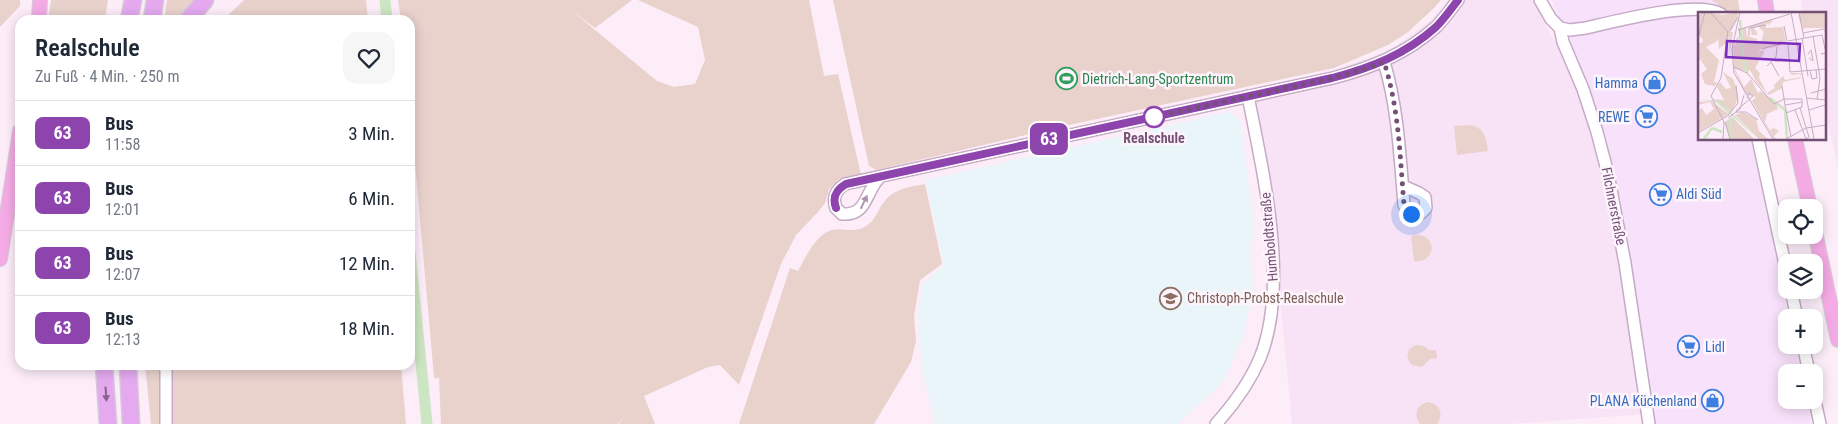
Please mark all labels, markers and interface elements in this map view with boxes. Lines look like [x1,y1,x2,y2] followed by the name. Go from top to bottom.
[1698,12,1826,140] inset map
[343,32,395,84] button: heart
[35,34,140,62] text: Realschule
[35,67,179,86] text: Zu Fuß · 4 Min. · 250 m
[1054,67,1078,91] sports icon: Dietrich-Lang-Sportzentrum
[1082,71,1234,87] place label: Dietrich-Lang-Sportzentrum
[1642,71,1666,95] shop icon: Hamma
[1595,75,1638,91] place label: Hamma
[1634,105,1658,129] supermarket icon: REWE
[1143,106,1165,128] marker: Realschule
[1598,109,1630,125] place label: REWE
[105,112,134,135] text: Bus
[53,122,72,143] text: 63
[348,122,395,145] text: 3 Min.
[1026,123,1072,155] line badge: 63
[1040,128,1058,149] text: 63
[1123,130,1185,146] place label: Realschule
[105,135,140,154] text: 11:58
[1599,166,1629,247] street label: Filchnerstraße
[105,177,134,200] text: Bus
[1648,182,1672,206] supermarket icon: Aldi Süd
[1676,186,1722,202] place label: Aldi Süd
[53,187,72,208] text: 63
[348,187,395,210] text: 6 Min.
[1257,191,1281,282] street label: Humboldtstraße
[860,194,868,209] one-way arrow
[1778,199,1823,409] map controls
[1778,199,1823,244] button: locate
[105,200,140,219] text: 12:01
[1399,202,1424,227] your location
[105,242,134,265] text: Bus
[53,252,72,273] text: 63
[339,252,395,275] text: 12 Min.
[1778,254,1823,299] button: layers
[105,265,140,284] text: 12:07
[1159,286,1183,310] school or university icon: Christoph-Probst-Realschule
[1187,290,1344,306] place label: Christoph-Probst-Realschule
[105,307,134,330] text: Bus
[1778,309,1823,354] button: +
[53,317,72,338] text: 63
[339,317,395,340] text: 18 Min.
[105,330,140,349] text: 12:13
[1677,335,1701,359] supermarket icon: Lidl
[1705,339,1725,355] place label: Lidl
[1778,364,1823,409] button: −
[102,387,110,403] one-way arrow
[1701,389,1725,413] shop icon: PLANA Küchenland
[1590,393,1697,409] place label: PLANA Küchenland

